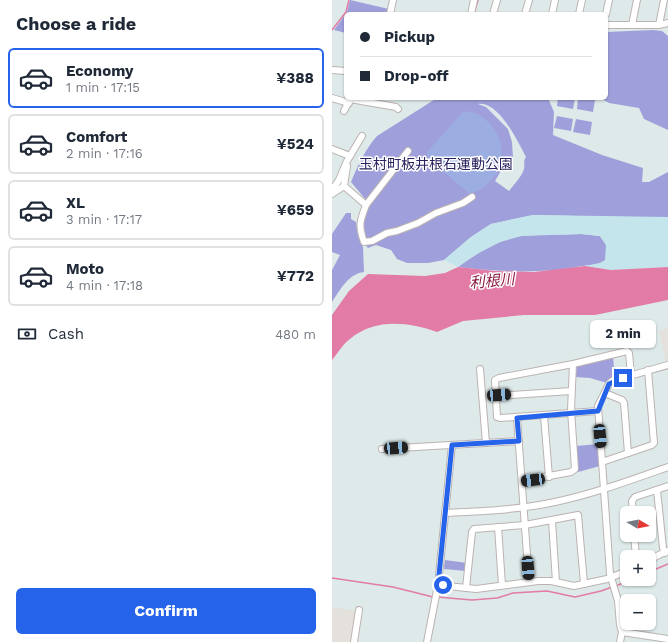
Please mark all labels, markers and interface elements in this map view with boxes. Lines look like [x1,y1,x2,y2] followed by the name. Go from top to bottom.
[16,13,136,34] text: Choose a ride
[384,28,435,46] text: Pickup
[18,60,54,96] icon: car
[66,62,133,80] text: Economy
[384,67,449,85] text: Drop-off
[276,69,314,87] text: ¥388
[66,80,140,95] text: 1 min · 17:15
[18,126,54,162] icon: car
[66,128,127,146] text: Comfort
[277,135,314,153] text: ¥524
[66,146,143,161] text: 2 min · 17:16
[359,156,513,172] park label: 玉村町板井根石運動公園
[18,192,54,228] icon: car
[66,194,85,212] text: XL
[277,201,314,219] text: ¥659
[66,212,142,227] text: 3 min · 17:17
[18,258,54,294] icon: car
[66,260,104,278] text: Moto
[277,267,314,285] text: ¥772
[469,270,517,292] water label: 利根川
[66,278,143,293] text: 4 min · 17:18
[590,320,656,348] callout: 2 min
[16,323,38,345] icon: cash
[48,325,84,343] text: Cash
[605,326,641,341] text: 2 min
[275,327,316,342] text: 480 m
[614,369,632,387] route end
[487,388,511,402] car
[593,424,607,448] car
[384,441,408,455] car
[520,473,546,487] car
[620,506,656,542] north arrow
[620,506,656,630] map controls
[620,550,656,586] button: +
[521,556,535,580] car
[434,576,452,594] route start
[16,588,316,634] button: Confirm
[620,594,656,630] button: −

